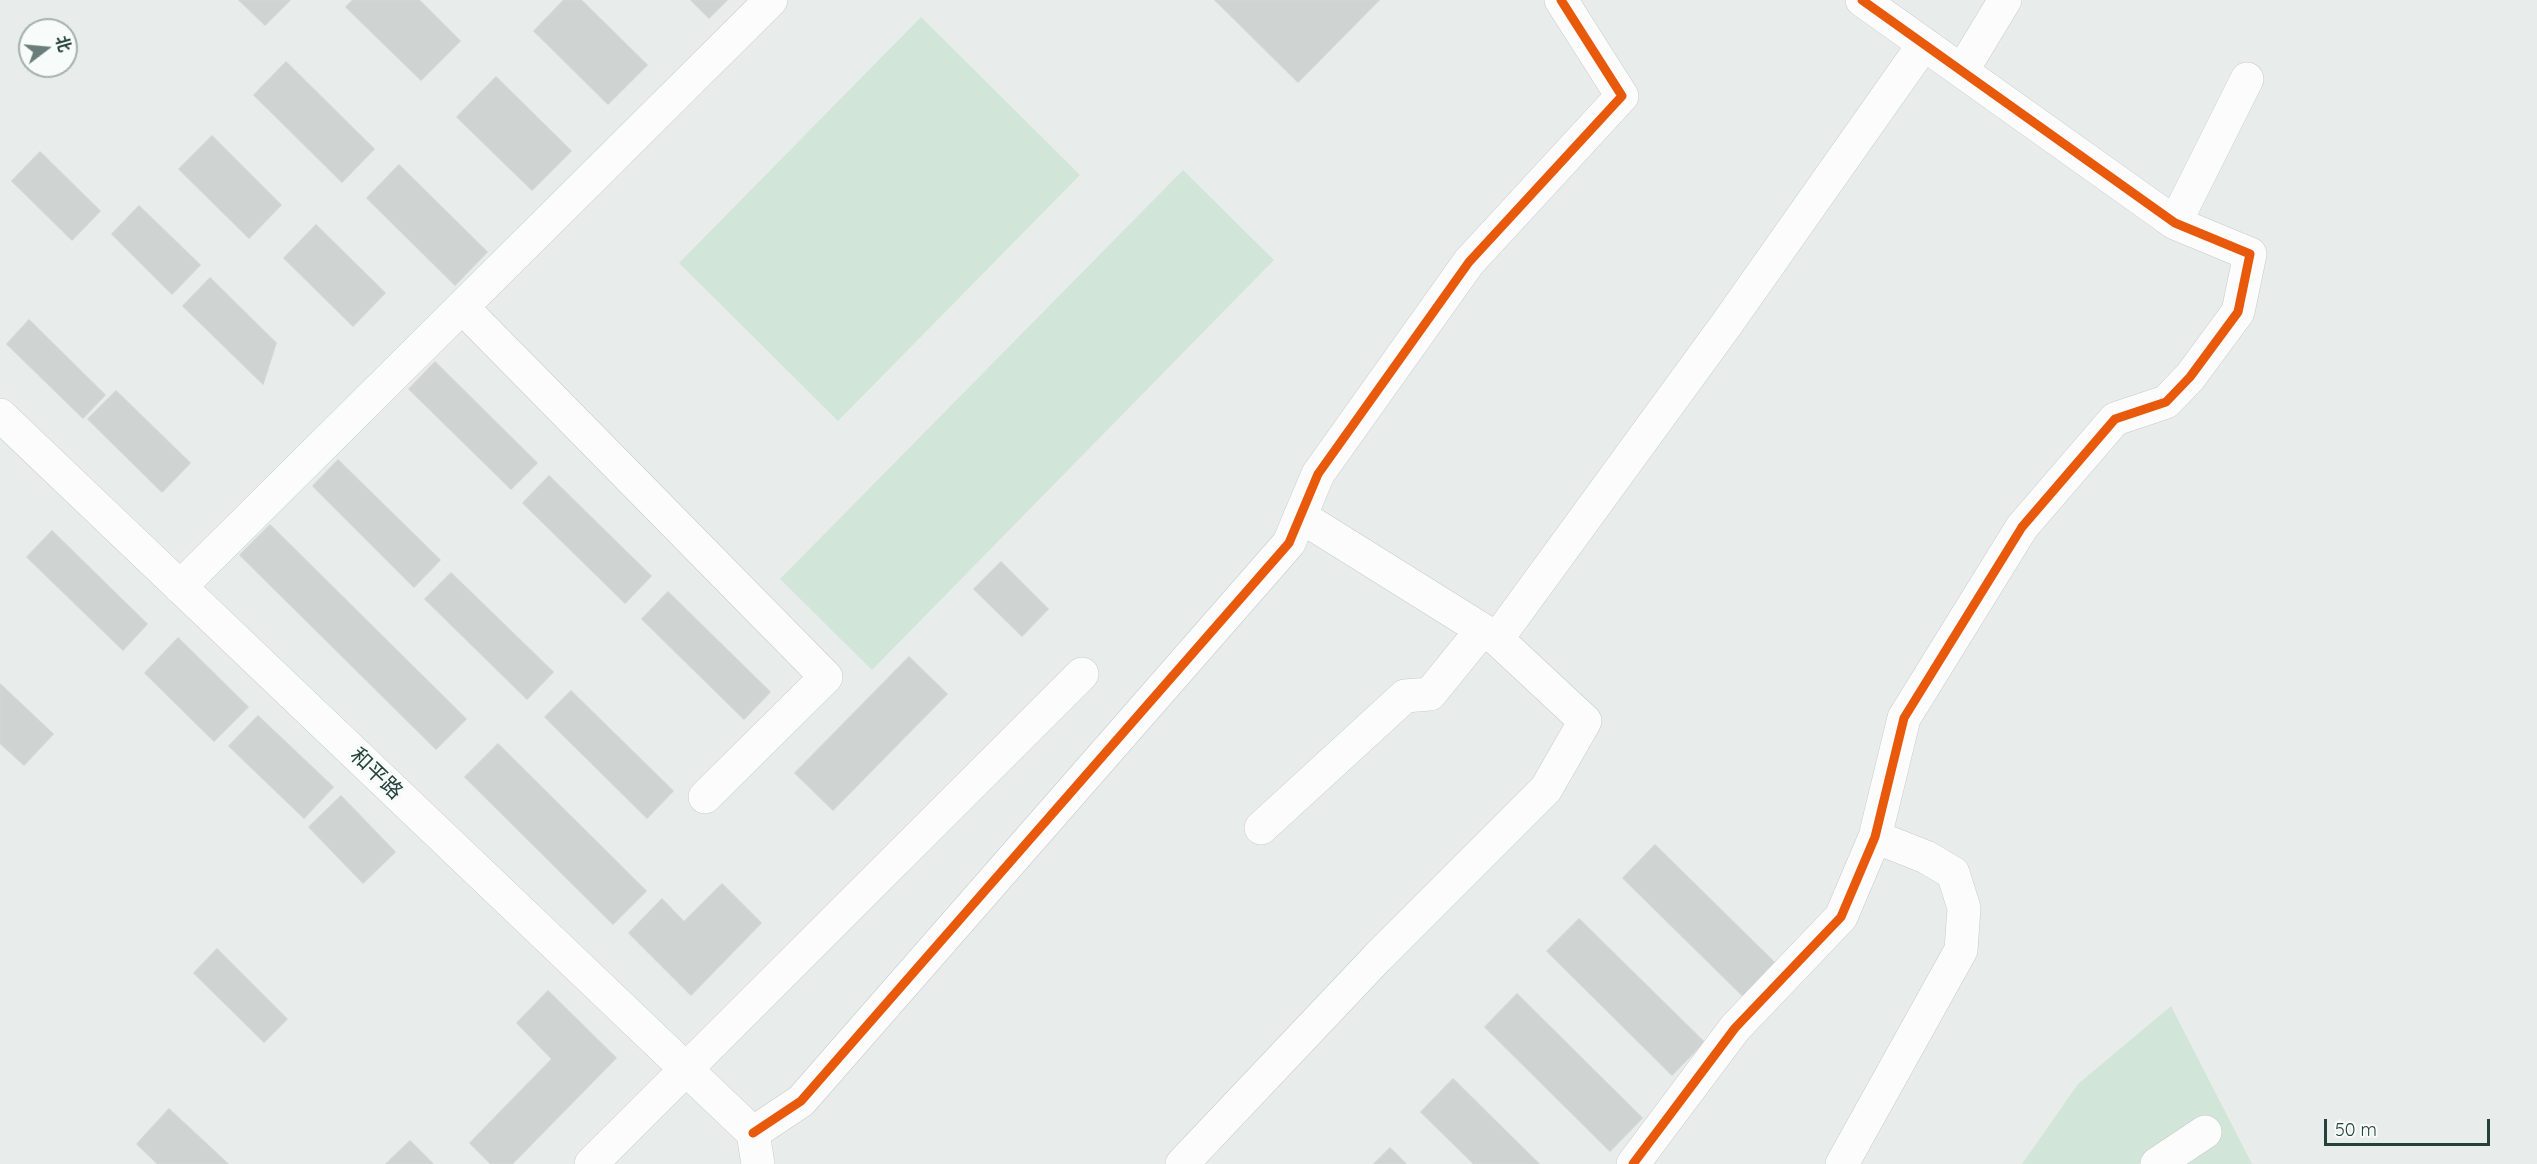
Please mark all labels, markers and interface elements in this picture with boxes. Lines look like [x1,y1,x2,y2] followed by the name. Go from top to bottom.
[18,18,78,78] north arrow
[52,33,75,54] text: 北
[345,743,407,805] street label: 和平路
[2327,1107,2494,1145] scale bar
[2335,1118,2377,1141] text: 50 m

